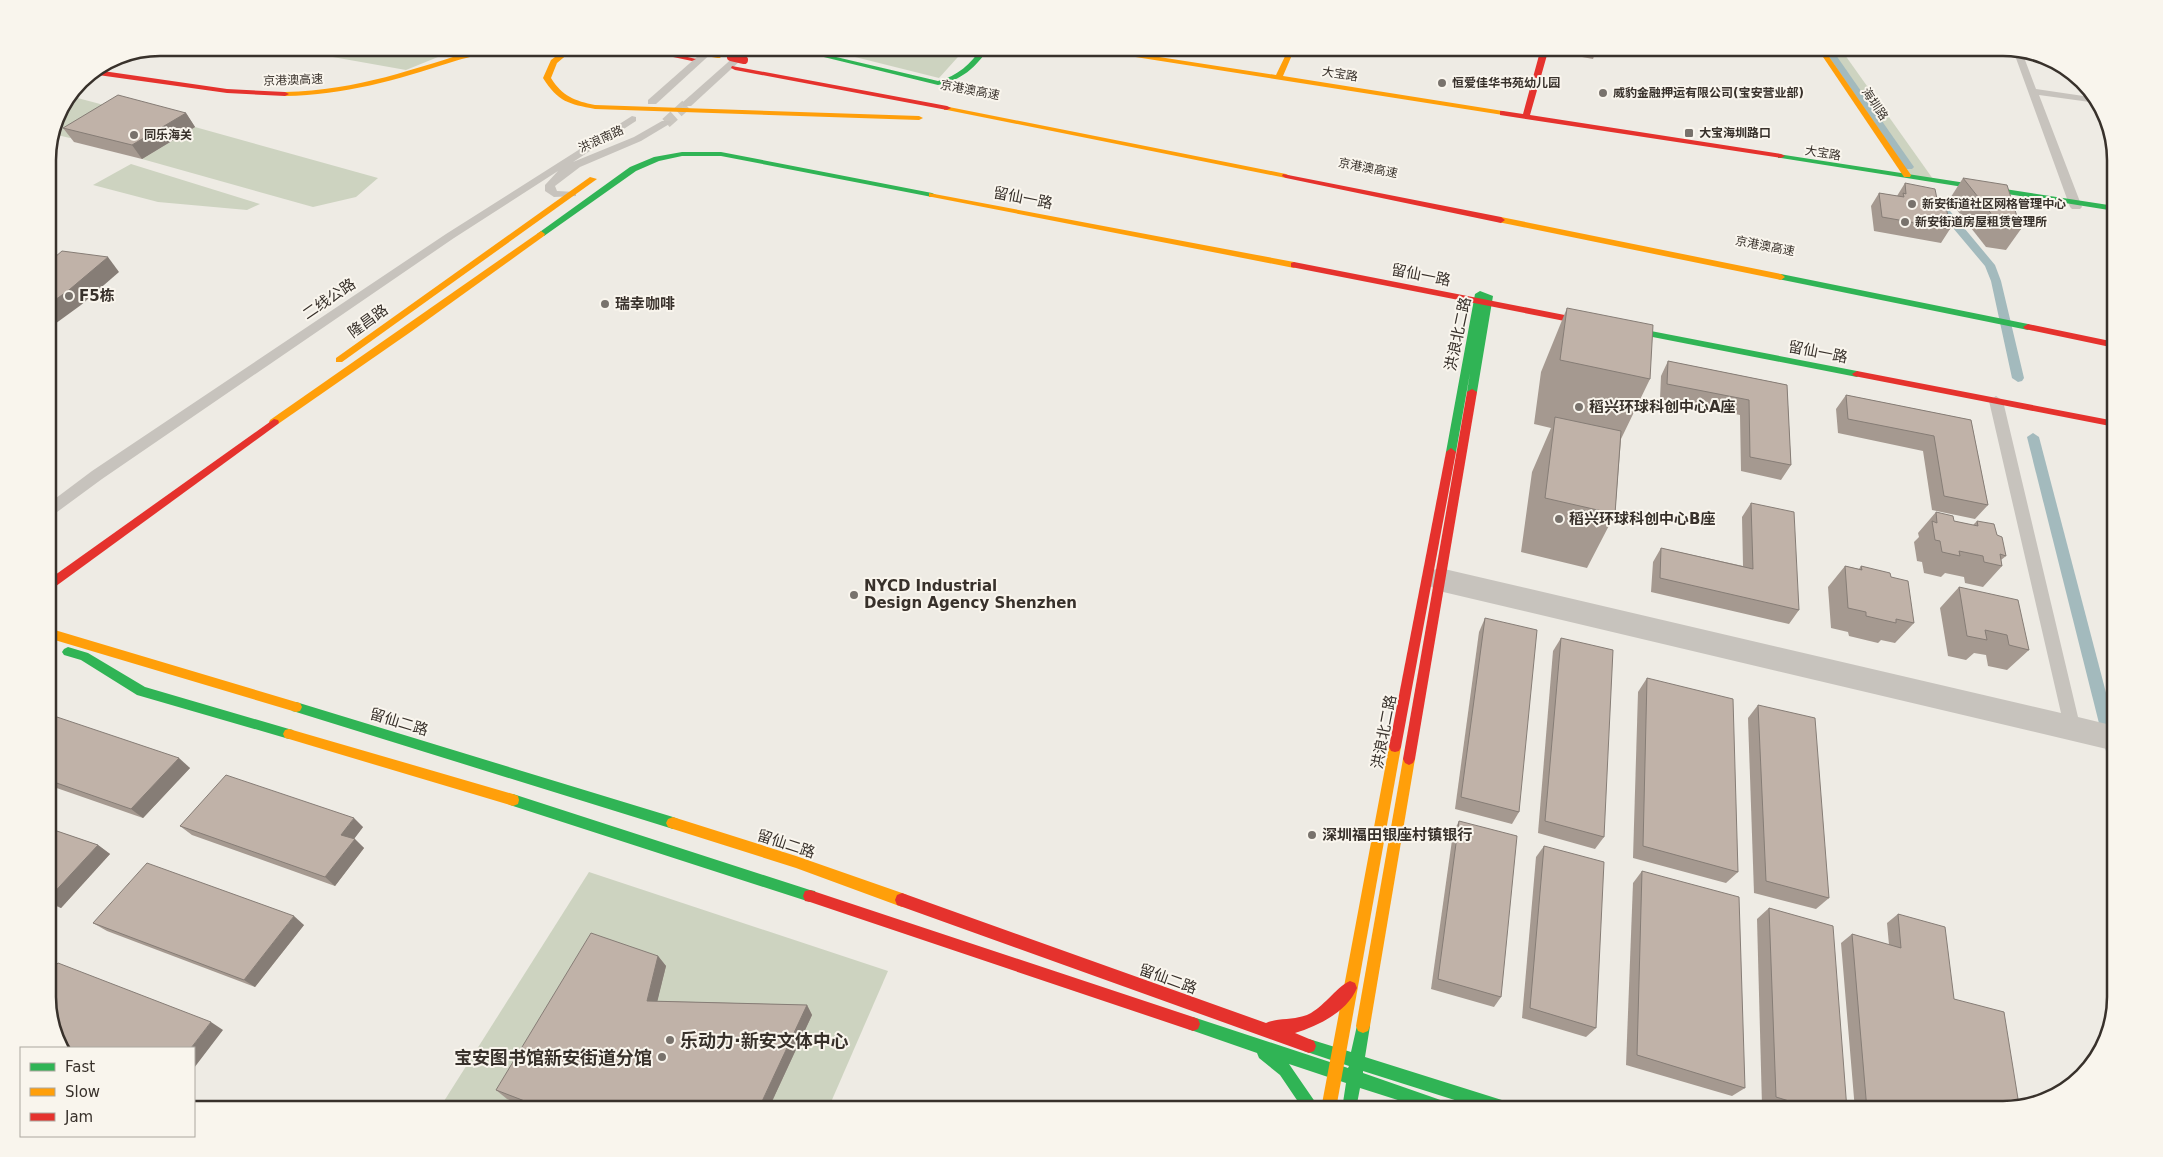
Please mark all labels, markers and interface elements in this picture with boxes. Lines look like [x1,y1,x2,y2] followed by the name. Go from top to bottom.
[1321,64,1359,84] street label: 大宝路
[263,72,323,88] street label: 京港澳高速
[1452,76,1560,90] place label: 恒爱佳华书苑幼儿园
[939,77,1001,103] street label: 京港澳高速
[1436,77,1448,89] marker: 恒爱佳华书苑幼儿园
[1859,85,1891,123] street label: 海圳路
[1613,86,1804,100] place label: 威豹金融押运有限公司(宝安营业部)
[1597,87,1609,99] marker: 威豹金融押运有限公司(宝安营业部)
[576,123,626,155] street label: 洪浪南路
[1699,126,1771,140] place label: 大宝海圳路口
[1683,127,1695,139] marker: 大宝海圳路口
[144,128,192,142] place label: 同乐海关
[128,129,140,141] marker: 同乐海关
[1804,143,1842,163] street label: 大宝路
[1337,155,1399,181] street label: 京港澳高速
[992,183,1054,213] street label: 留仙一路
[1922,197,2066,211] place label: 新安街道社区网格管理中心
[1906,198,1918,210] marker: 新安街道社区网格管理中心
[1915,215,2047,229] place label: 新安街道房屋租赁管理所
[1899,216,1911,228] marker: 新安街道房屋租赁管理所
[1734,233,1796,259] street label: 京港澳高速
[1390,260,1452,290] street label: 留仙一路
[299,275,359,323] street label: 二线公路
[79,287,115,305] place label: F5栋
[63,290,75,302] marker: F5栋
[615,295,675,313] place label: 瑞幸咖啡
[1441,295,1475,373] street label: 洪浪北二路
[599,298,611,310] marker: 瑞幸咖啡
[345,300,391,342] street label: 隆昌路
[1787,337,1849,367] street label: 留仙一路
[1589,398,1736,416] place label: 稻兴环球科创中心A座
[1573,401,1585,413] marker: 稻兴环球科创中心A座
[1569,510,1715,528] place label: 稻兴环球科创中心B座
[1553,513,1565,525] marker: 稻兴环球科创中心B座
[864,577,1077,612] place label: NYCD Industrial Design Agency Shenzhen
[848,589,860,601] marker: NYCD Industrial Design Agency Shenzhen
[1368,693,1400,771] street label: 洪浪北二路
[368,705,430,739] street label: 留仙二路
[755,826,817,862] street label: 留仙二路
[1322,826,1472,844] place label: 深圳福田银座村镇银行
[1306,829,1318,841] marker: 深圳福田银座村镇银行
[1137,960,1199,998] street label: 留仙二路
[680,1030,849,1051] place label: 乐动力·新安文体中心
[664,1034,676,1046] marker: 乐动力·新安文体中心
[20,1047,195,1137] legend
[454,1047,652,1068] place label: 宝安图书馆新安街道分馆
[656,1051,668,1063] marker: 宝安图书馆新安街道分馆
[65,1058,95,1076] text: Fast
[65,1083,100,1101] text: Slow
[64,1108,93,1126] text: Jam

